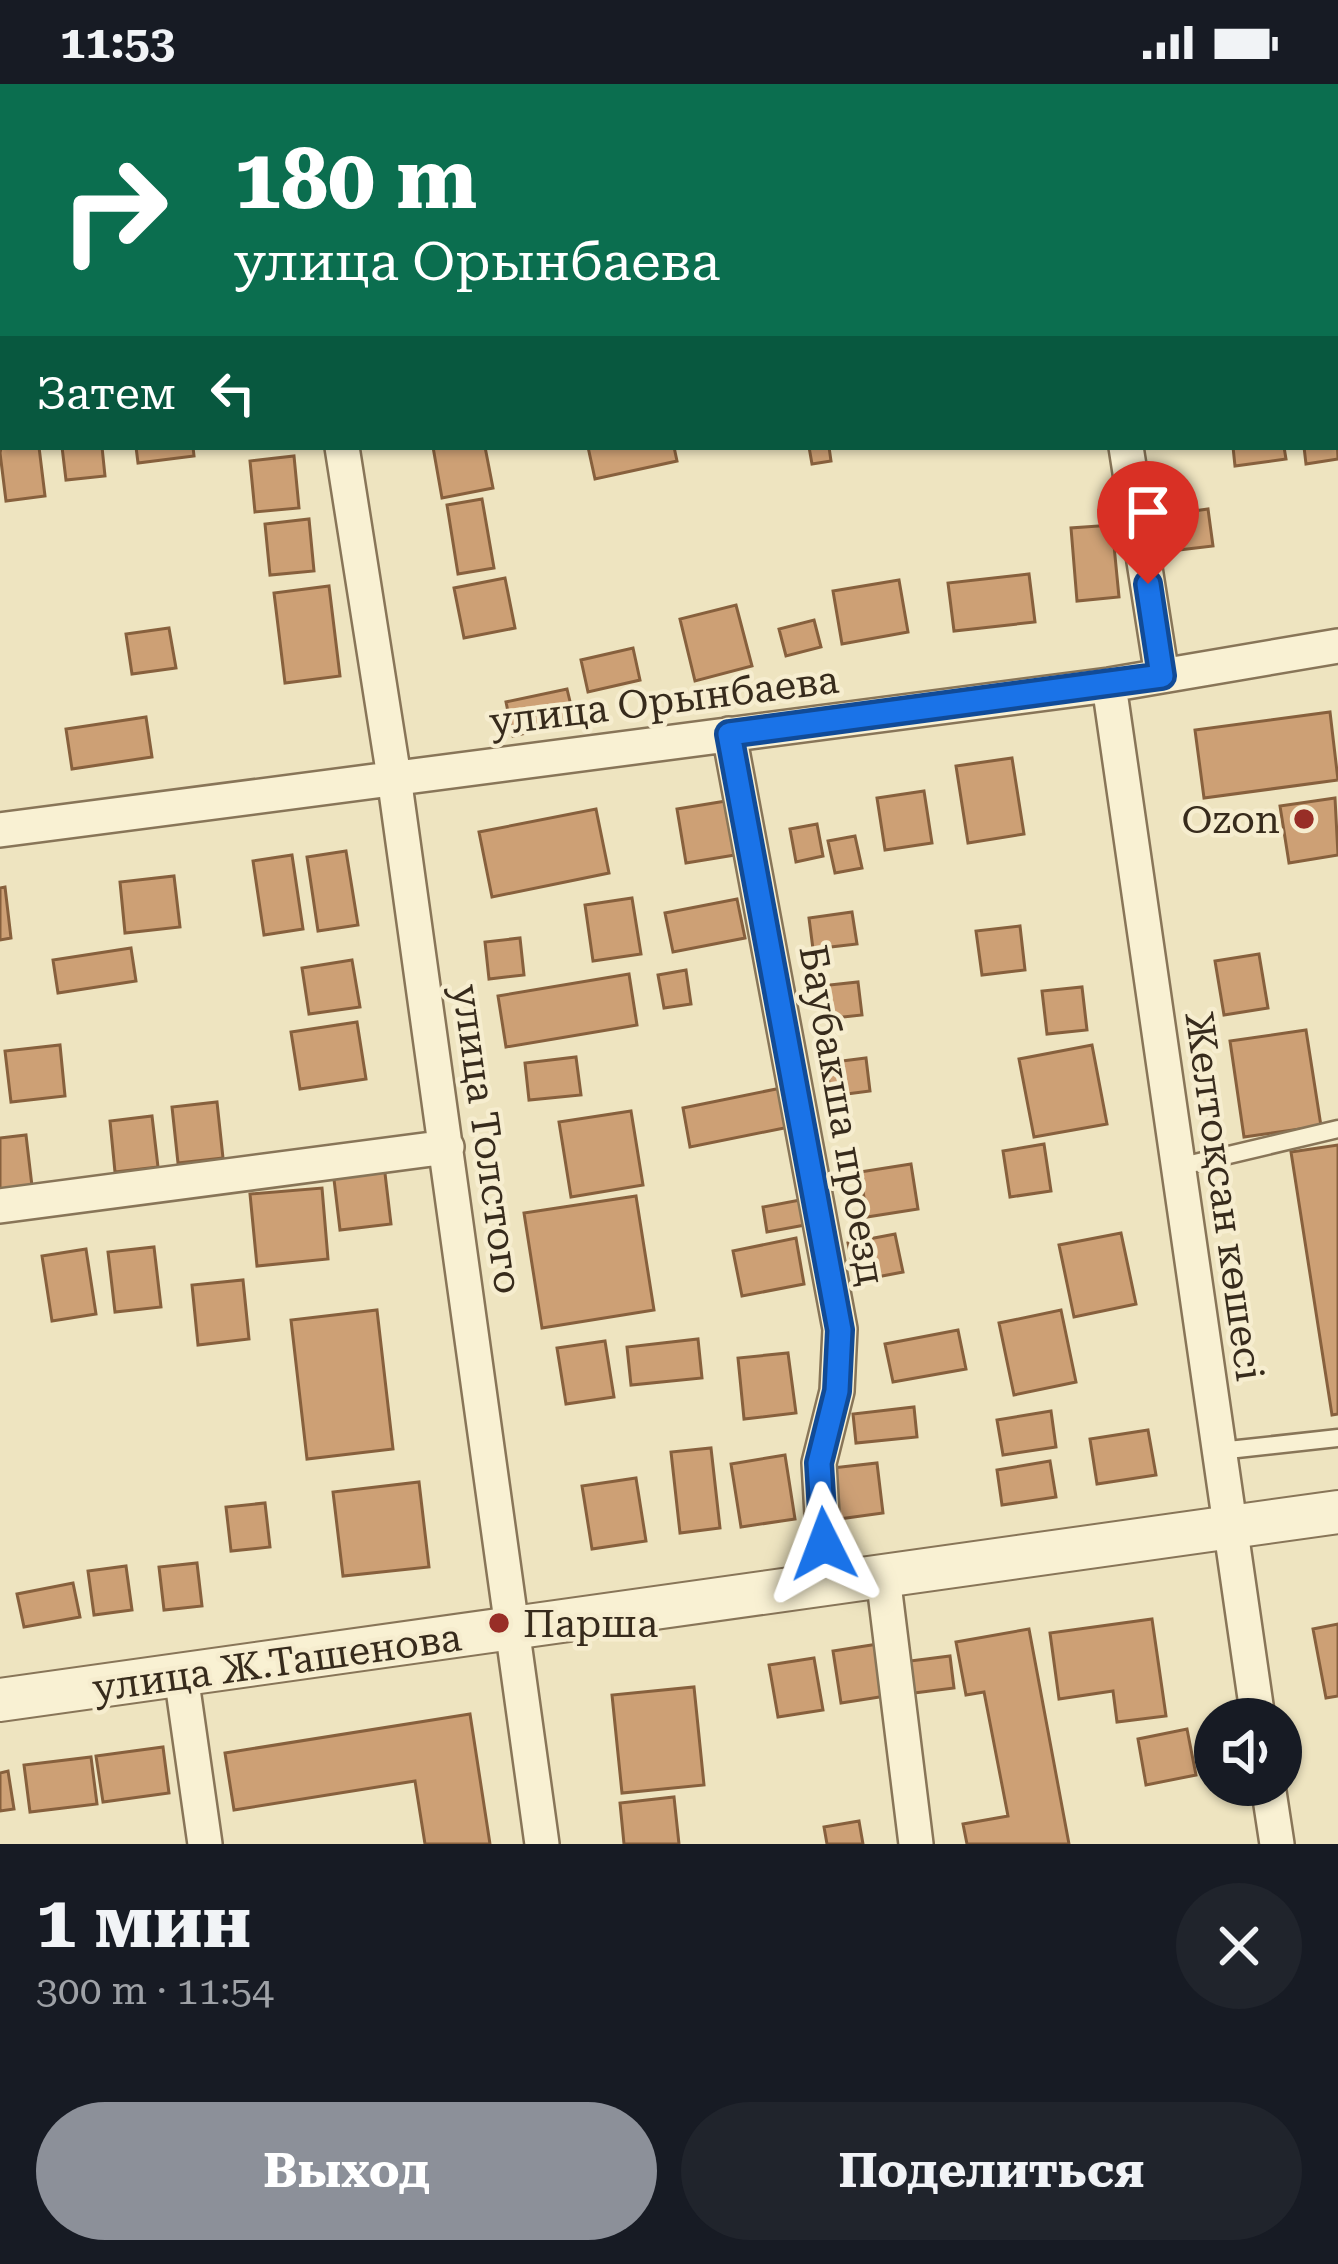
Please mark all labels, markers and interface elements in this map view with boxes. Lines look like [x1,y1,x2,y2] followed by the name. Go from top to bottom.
[60,16,175,69] text: 11:53
[234,130,477,228] text: 180 m
[36,132,192,288] icon: right
[234,230,720,293] text: улица Орынбаева
[200,360,266,426] icon: left
[36,367,176,420] text: Затем
[1097,461,1199,584] pin
[1115,479,1181,545] icon: arrive
[487,657,841,745] street label: улица Орынбаева
[1182,797,1280,843] place label: Ozon
[1291,806,1317,832] marker: Ozon
[789,942,895,1289] street label: Баубакша проезд
[443,982,531,1297] street label: улица Толстого
[1175,1009,1273,1384] street label: Желтоқсан көшесі
[761,1481,887,1607] position arrow
[523,1601,658,1647] place label: Парша
[486,1610,512,1636] marker: Парша
[90,1614,464,1712] street label: улица Ж.Ташенова
[1194,1698,1302,1806] map controls
[1194,1698,1302,1806] button: sound
[36,1880,251,1965] text: 1 мин
[1176,1883,1302,2009] button: close
[36,1968,274,2014] text: 300 m · 11:54
[36,2102,657,2240] button: Выход
[681,2102,1302,2240] button: Поделиться

